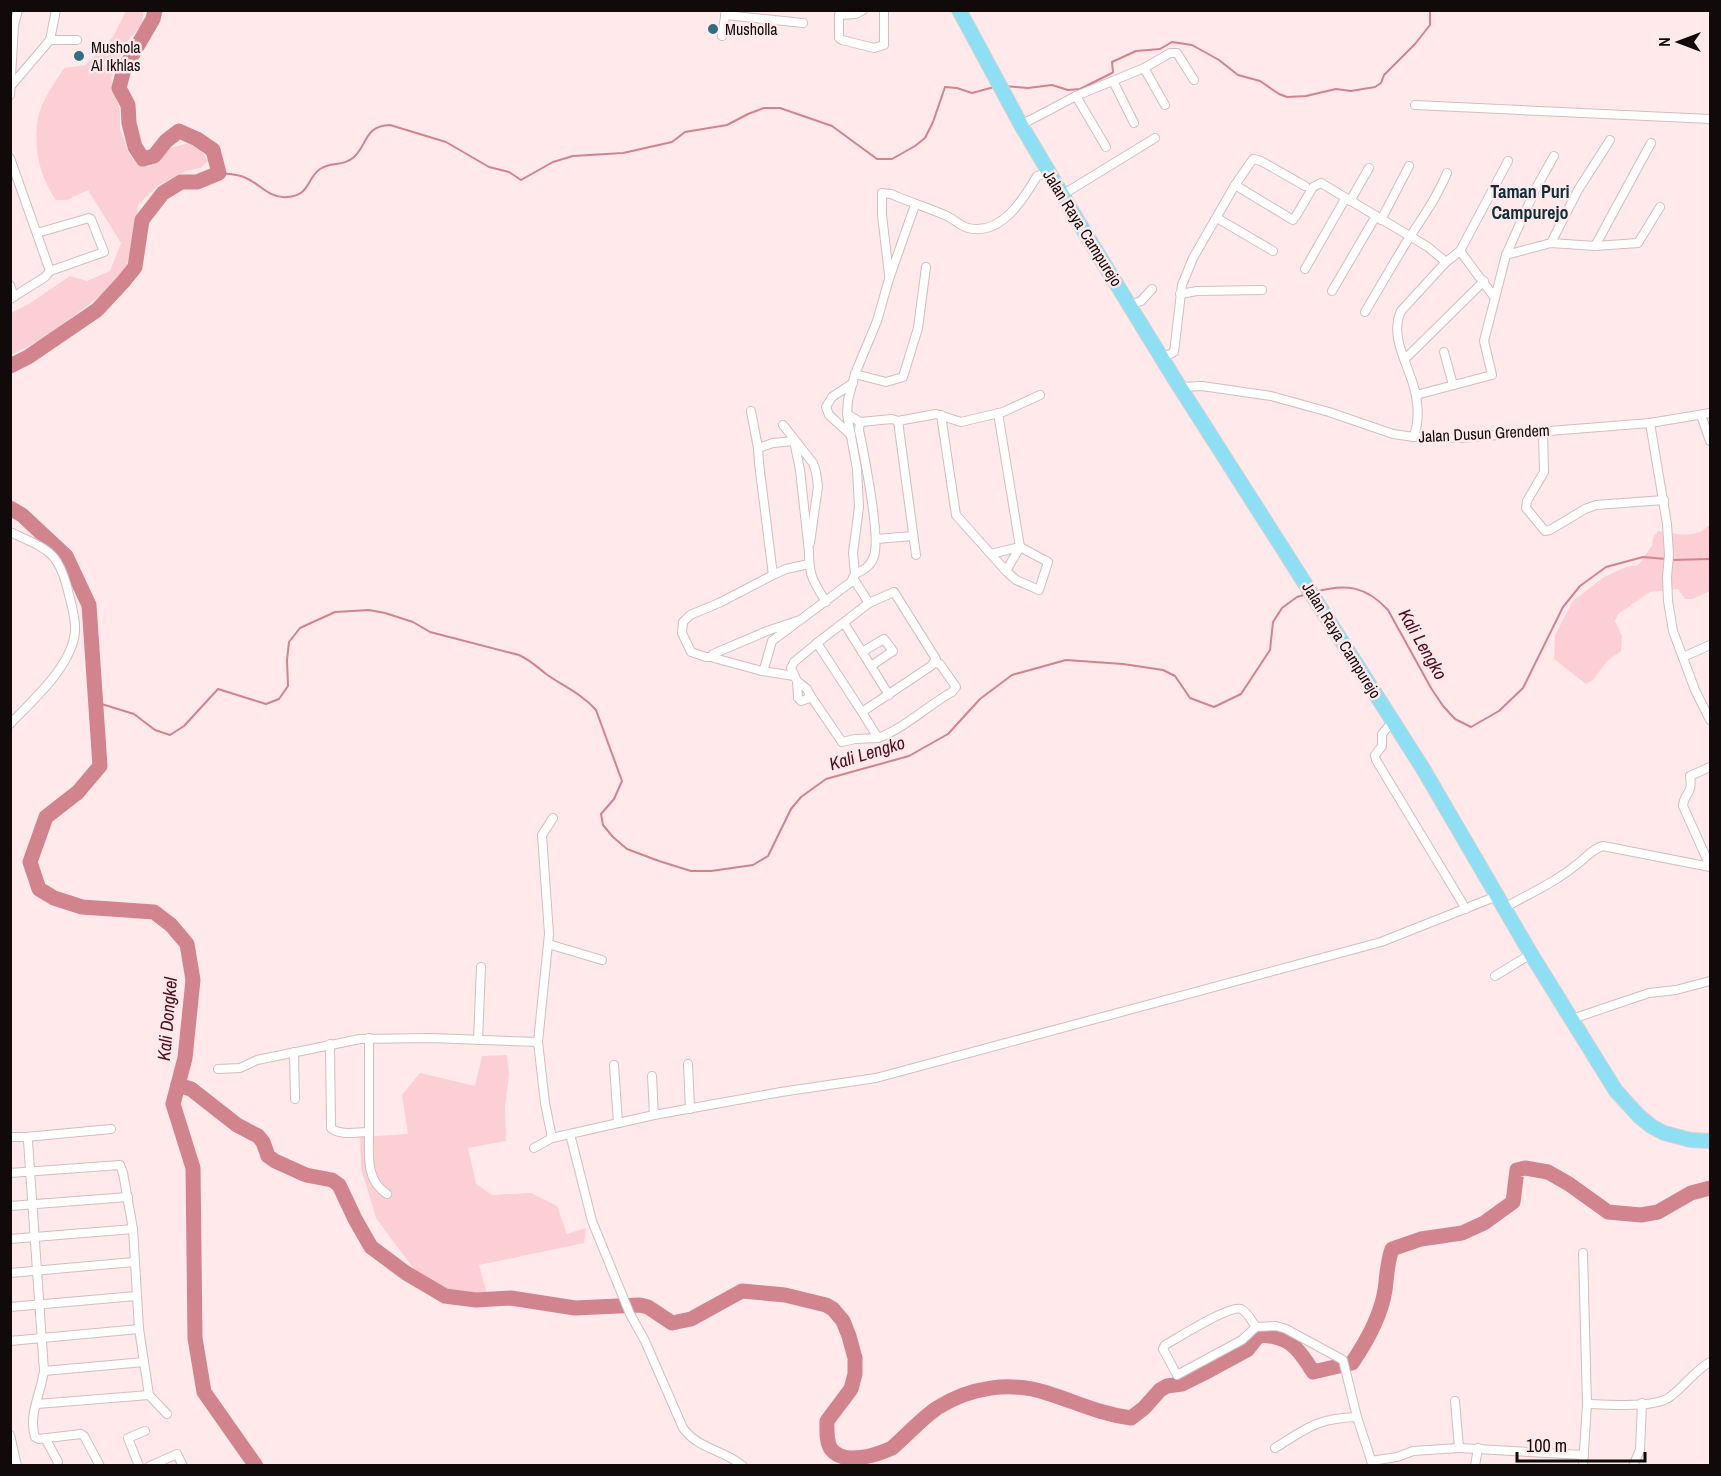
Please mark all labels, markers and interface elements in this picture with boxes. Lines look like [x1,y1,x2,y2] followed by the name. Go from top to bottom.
[1649,12,1709,72] north arrow
[725,18,778,40] place label: Musholla
[706,22,720,36] marker: Musholla
[90,36,141,76] place label: Mushola Al Ikhlas
[1653,37,1675,47] text: N
[72,49,86,63] marker: Mushola Al Ikhlas
[1038,166,1128,290] street label: Jalan Raya Campurejo
[1490,179,1570,225] district label: Taman Puri Campurejo
[1418,419,1550,447] street label: Jalan Dusun Grendem
[1297,578,1387,702] street label: Jalan Raya Campurejo
[1393,604,1453,684] water label: Kali Lengko
[826,730,908,776] water label: Kali Lengko
[151,976,183,1062] water label: Kali Dongkel
[1517,1425,1644,1463] scale bar
[1526,1433,1567,1458] text: 100 m

